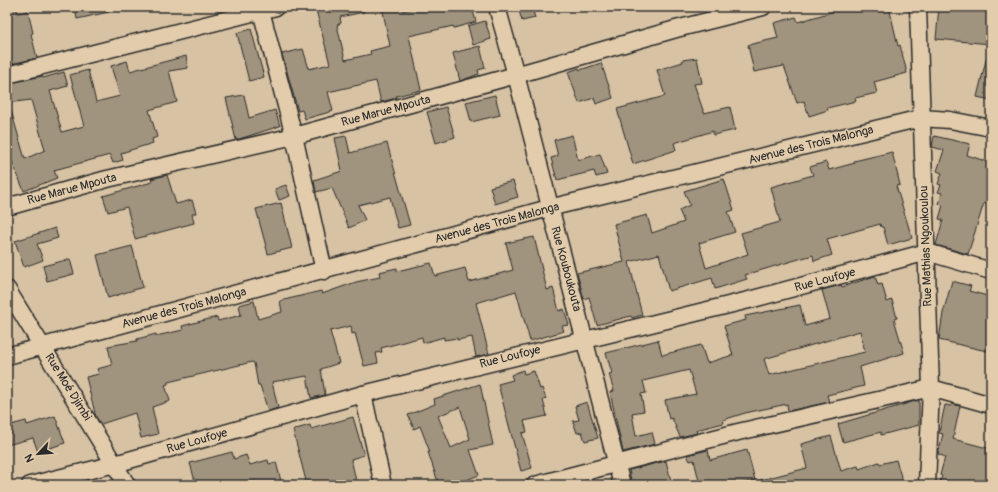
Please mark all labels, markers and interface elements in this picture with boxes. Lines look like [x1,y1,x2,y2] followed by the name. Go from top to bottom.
[340,92,433,130] street label: Rue Marue Mpouta
[747,122,875,168] street label: Avenue des Trois Malonga
[26,170,119,208] street label: Rue Marue Mpouta
[916,185,936,307] street label: Rue Mathias Ngoukoulou
[433,199,561,247] street label: Avenue des Trois Malonga
[547,225,585,314] street label: Rue Kouboukouta
[793,265,857,295] street label: Rue Loufoye
[120,284,248,332] street label: Avenue des Trois Malonga
[478,342,542,372] street label: Rue Loufoye
[41,351,95,423] street label: Rue Moé Djimbi
[165,425,229,457] street label: Rue Loufoye
[18,434,58,474] north arrow
[22,451,37,464] text: N

